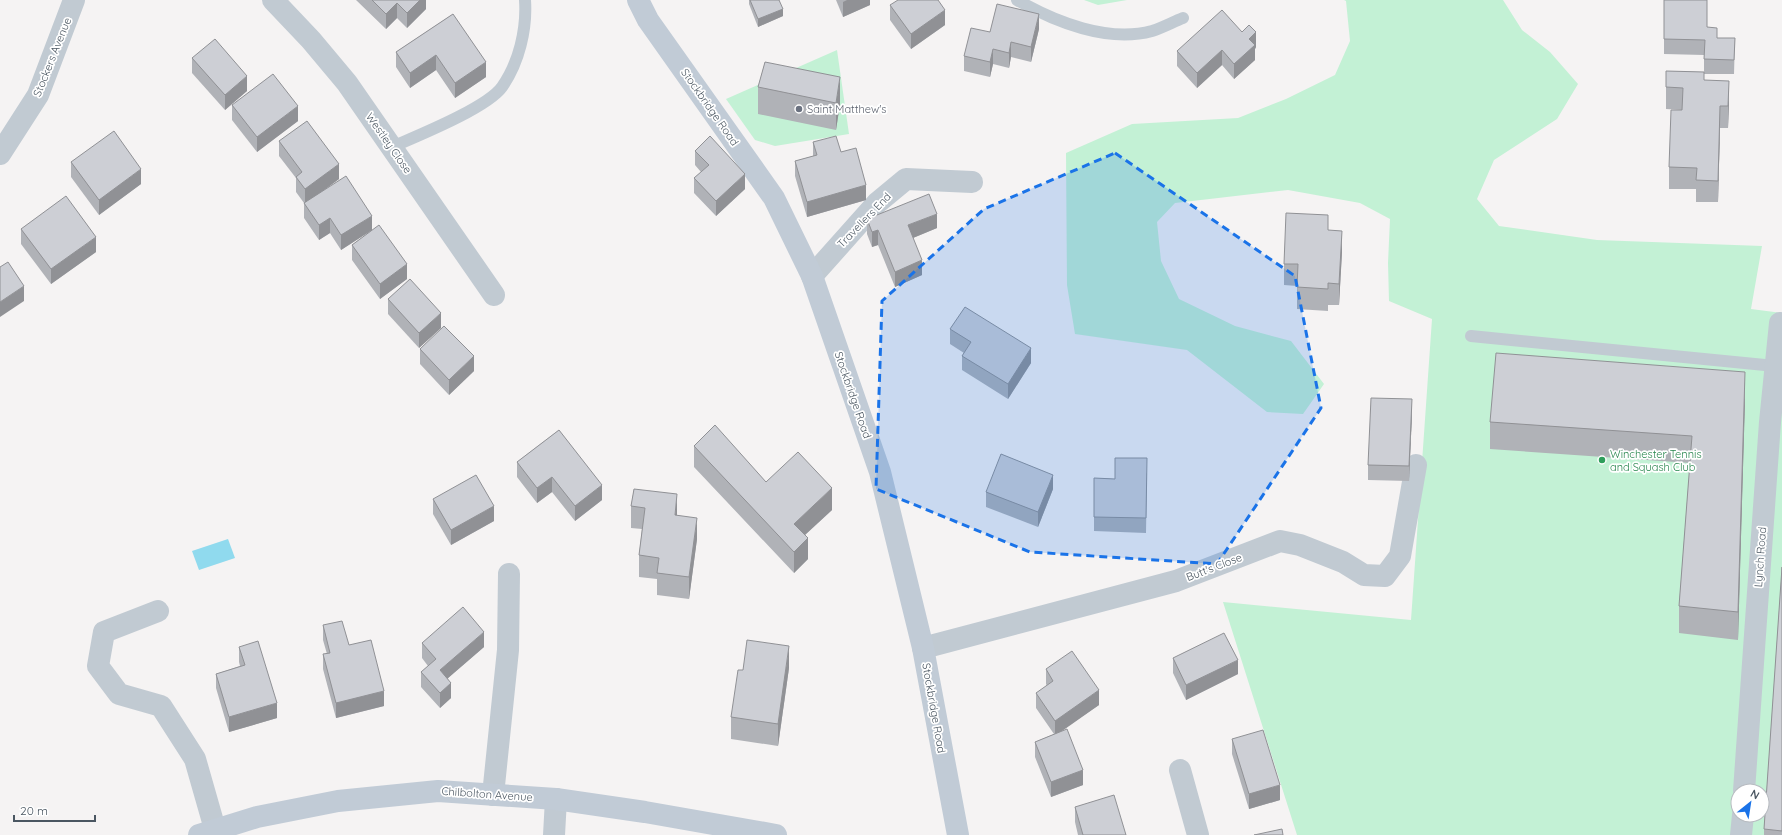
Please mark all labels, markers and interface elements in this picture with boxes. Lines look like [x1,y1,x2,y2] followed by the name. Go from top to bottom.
[30,15,74,99] street label: Stockers Avenue
[678,66,742,148] street label: Stockbridge Road
[807,102,887,116] place label: Saint Matthew's
[794,104,804,114] marker: Saint Matthew's
[363,110,415,176] street label: Westley Close
[834,189,894,251] street label: Travellers End
[832,350,874,440] street label: Stockbridge Road
[1610,447,1702,474] place label: Winchester Tennis and Squash Club
[1597,455,1607,465] marker: Winchester Tennis and Squash Club
[1751,526,1769,588] street label: Lynch Road
[1184,550,1244,584] street label: Butt's Close
[919,662,949,754] street label: Stockbridge Road
[1730,783,1770,823] north arrow
[441,784,533,804] street label: Chilbolton Avenue
[1748,786,1762,802] text: N
[14,797,95,823] scale bar
[20,803,48,818] text: 20 m

